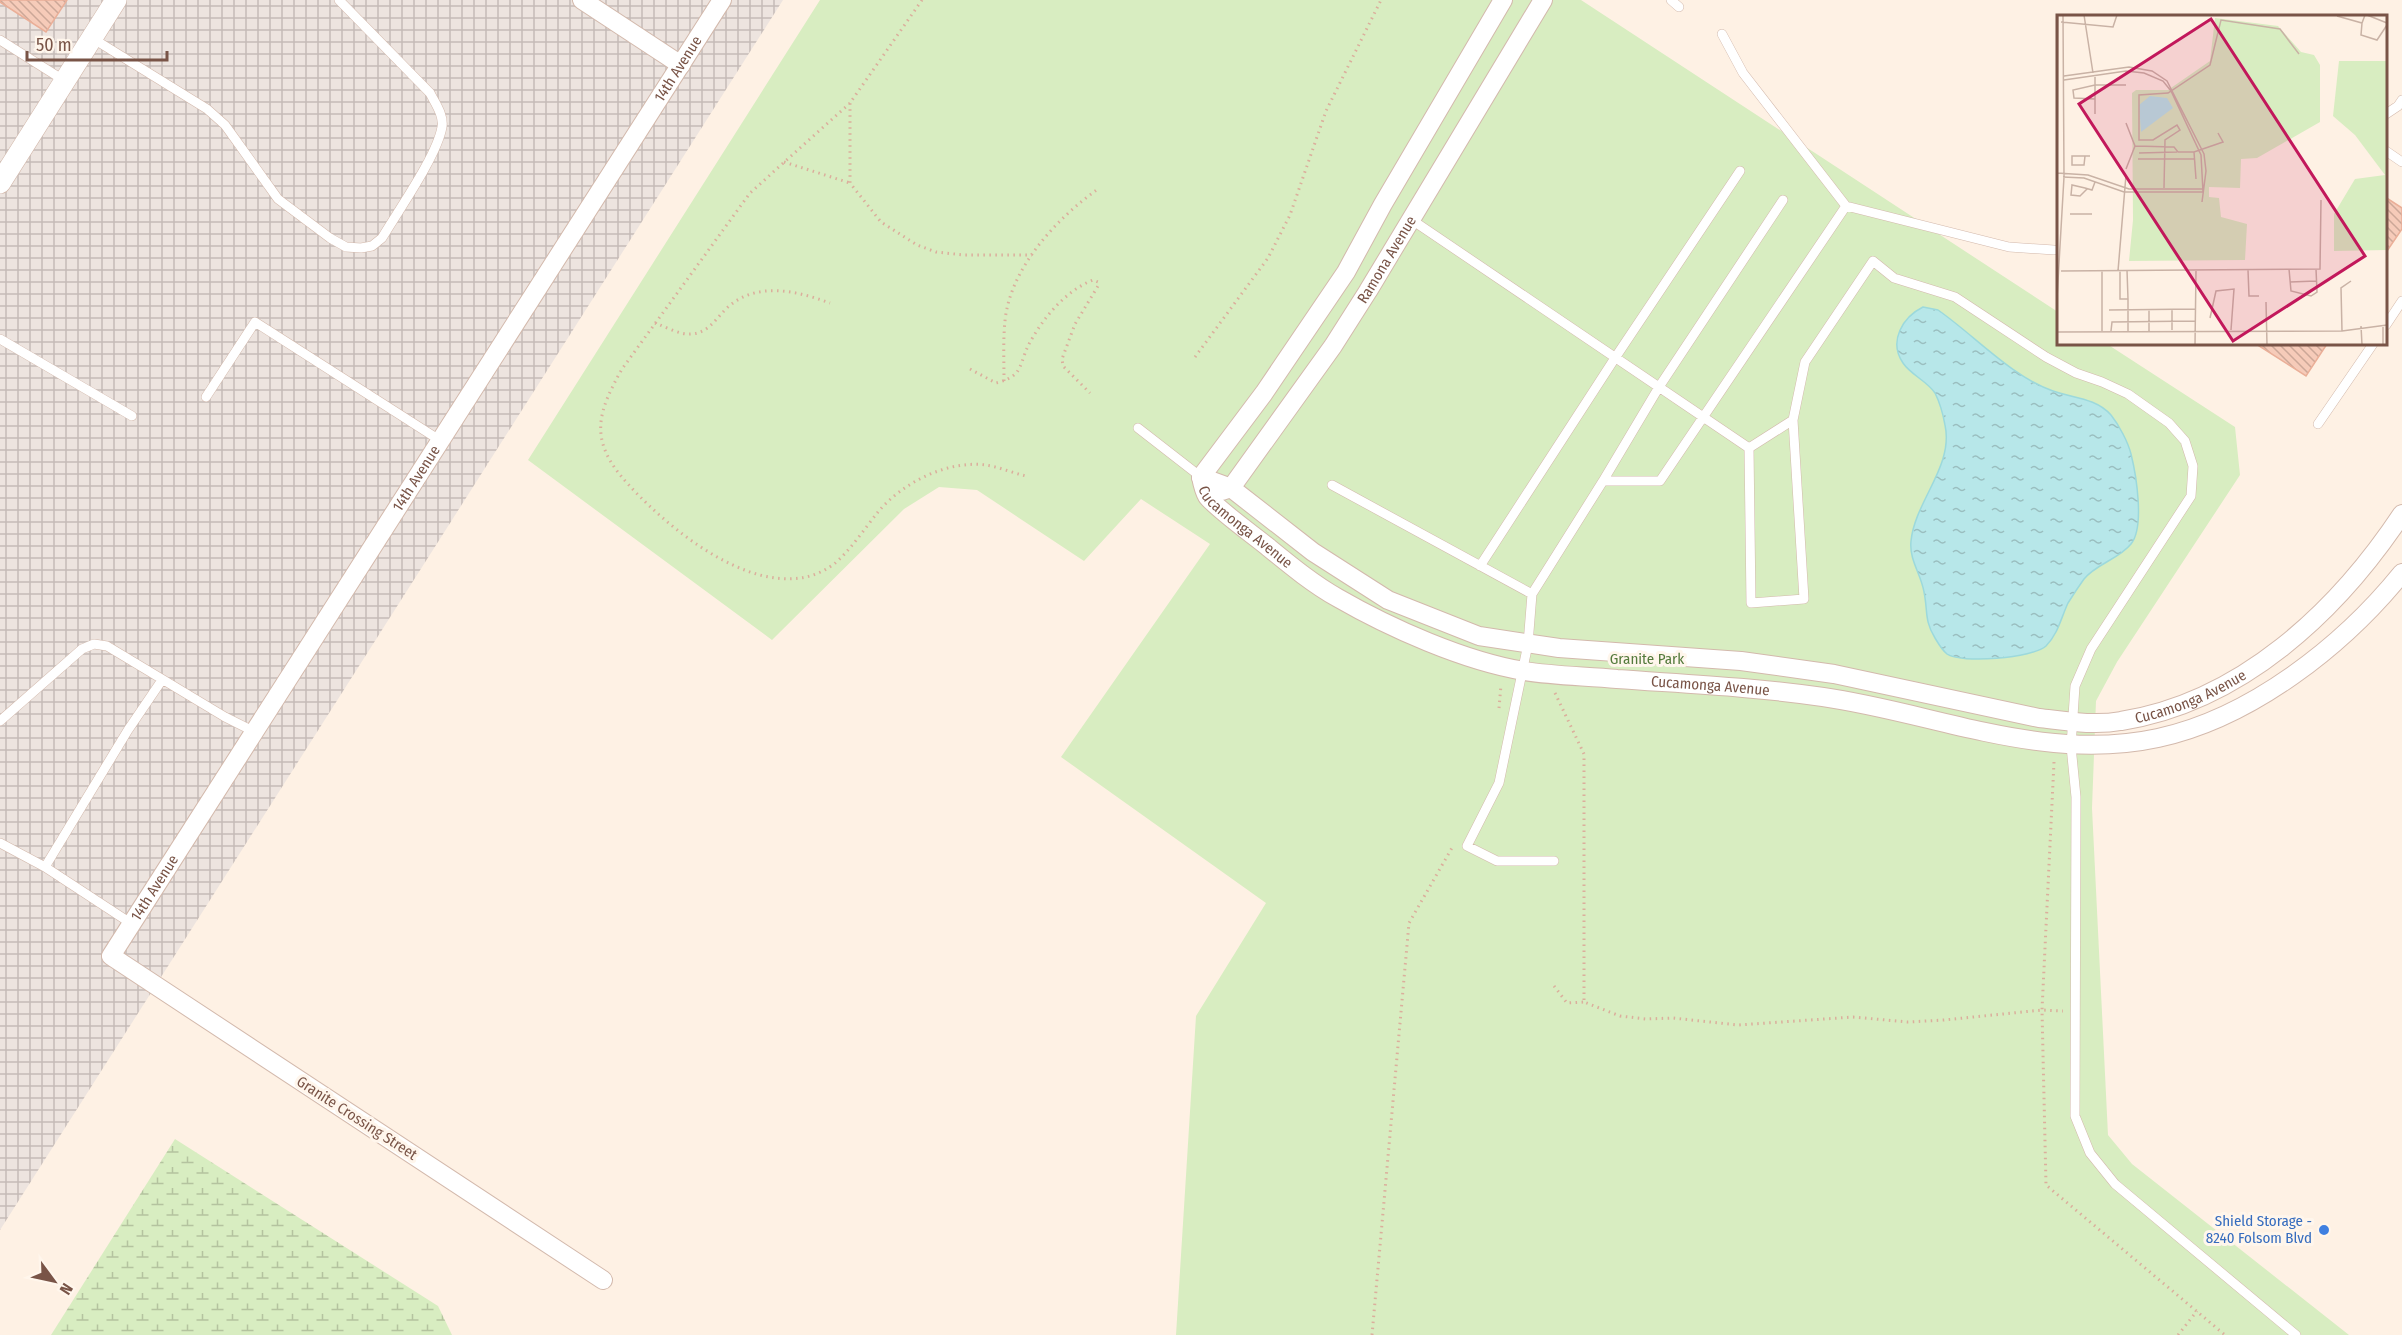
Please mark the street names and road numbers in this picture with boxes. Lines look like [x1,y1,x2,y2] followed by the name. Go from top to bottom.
[650,33,706,105] street label: 14th Avenue
[1353,213,1420,307] street label: Ramona Avenue
[389,442,444,515] street label: 14th Avenue
[1195,483,1296,572] street label: Cucamonga Avenue
[2133,666,2249,727] street label: Cucamonga Avenue
[1650,672,1770,699] street label: Cucamonga Avenue
[127,852,182,924] street label: 14th Avenue
[293,1072,421,1164] street label: Granite Crossing Street

